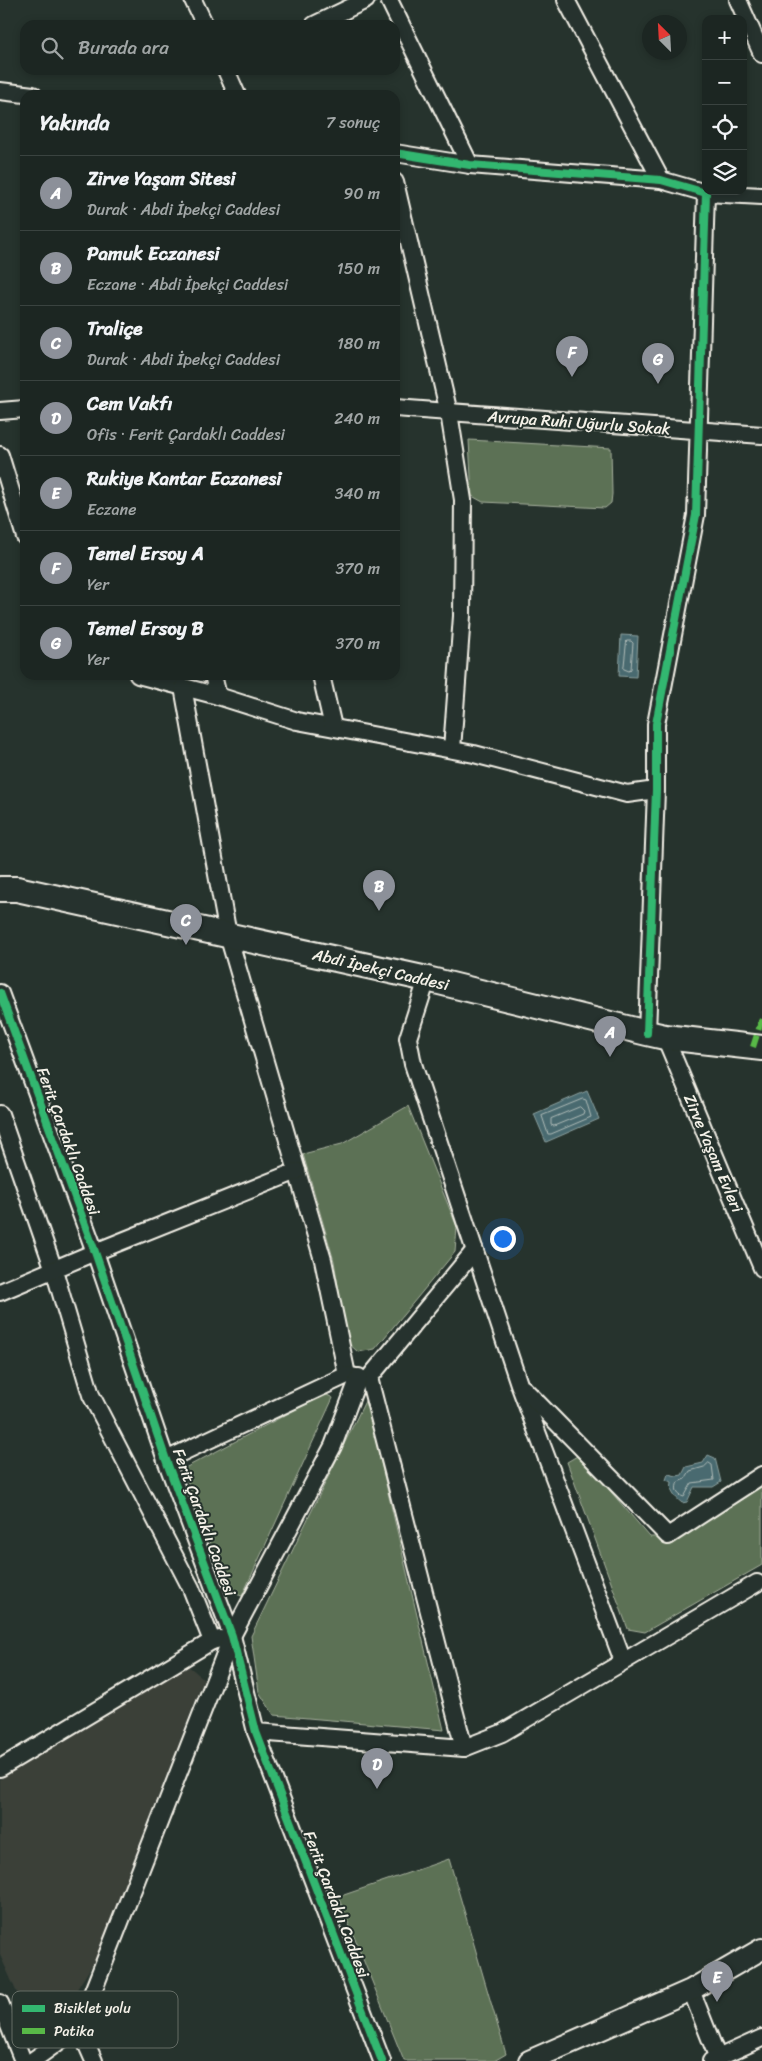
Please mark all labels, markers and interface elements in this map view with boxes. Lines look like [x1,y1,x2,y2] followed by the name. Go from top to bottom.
[642,15,687,60] north arrow
[702,15,747,195] map controls
[702,15,747,60] button: +
[20,20,400,75] search box
[78,31,169,64] text: Burada ara
[38,34,66,62] icon: search
[702,60,747,105] button: −
[40,104,110,142] text: Yakında
[702,105,747,150] button: locate
[326,108,380,137] text: 7 sonuç
[702,150,747,195] button: layers
[87,162,236,195] text: Zirve Yaşam Sitesi
[51,179,61,208] text: A
[344,179,380,208] text: 90 m
[87,195,280,224] text: Durak · Abdi İpekçi Caddesi
[87,237,220,270] text: Pamuk Eczanesi
[51,254,61,283] text: B
[337,254,380,283] text: 150 m
[87,270,288,299] text: Eczane · Abdi İpekçi Caddesi
[87,312,142,345] text: Traliçe
[51,329,61,358] text: C
[337,329,380,358] text: 180 m
[556,336,588,377] pin: F
[642,343,674,384] pin: G
[87,345,280,374] text: Durak · Abdi İpekçi Caddesi
[87,387,173,420] text: Cem Vakfı
[486,402,672,443] street label: Avrupa Ruhi Uğurlu Sokak
[51,404,61,433] text: D
[334,404,380,433] text: 240 m
[87,420,285,449] text: Ofis · Ferit Çardaklı Caddesi
[87,462,282,495] text: Rukiye Kantar Eczanesi
[52,479,60,508] text: E
[335,479,380,508] text: 340 m
[87,495,136,524] text: Eczane
[87,537,204,570] text: Temel Ersoy A
[52,554,60,583] text: F
[336,554,380,583] text: 370 m
[87,570,109,599] text: Yer
[87,612,204,645] text: Temel Ersoy B
[51,629,61,658] text: G
[336,629,380,658] text: 370 m
[87,645,109,674] text: Yer
[363,870,395,911] pin: B
[170,904,202,945] pin: C
[309,939,453,999] street label: Abdi İpekçi Caddesi
[594,1016,626,1057] pin: A
[28,1063,109,1220] street label: Ferit Çardaklı Caddesi
[675,1089,752,1218] street label: Zirve Yaşam Evleri
[490,1226,516,1252] your location
[164,1444,245,1601] street label: Ferit Çardaklı Caddesi
[361,1748,393,1789] pin: D
[295,1826,378,1983] street label: Ferit Çardaklı Caddesi
[701,1961,733,2002] pin: E
[12,1991,178,2048] legend
[54,1996,131,2021] text: Bisiklet yolu
[54,2019,94,2044] text: Patika

